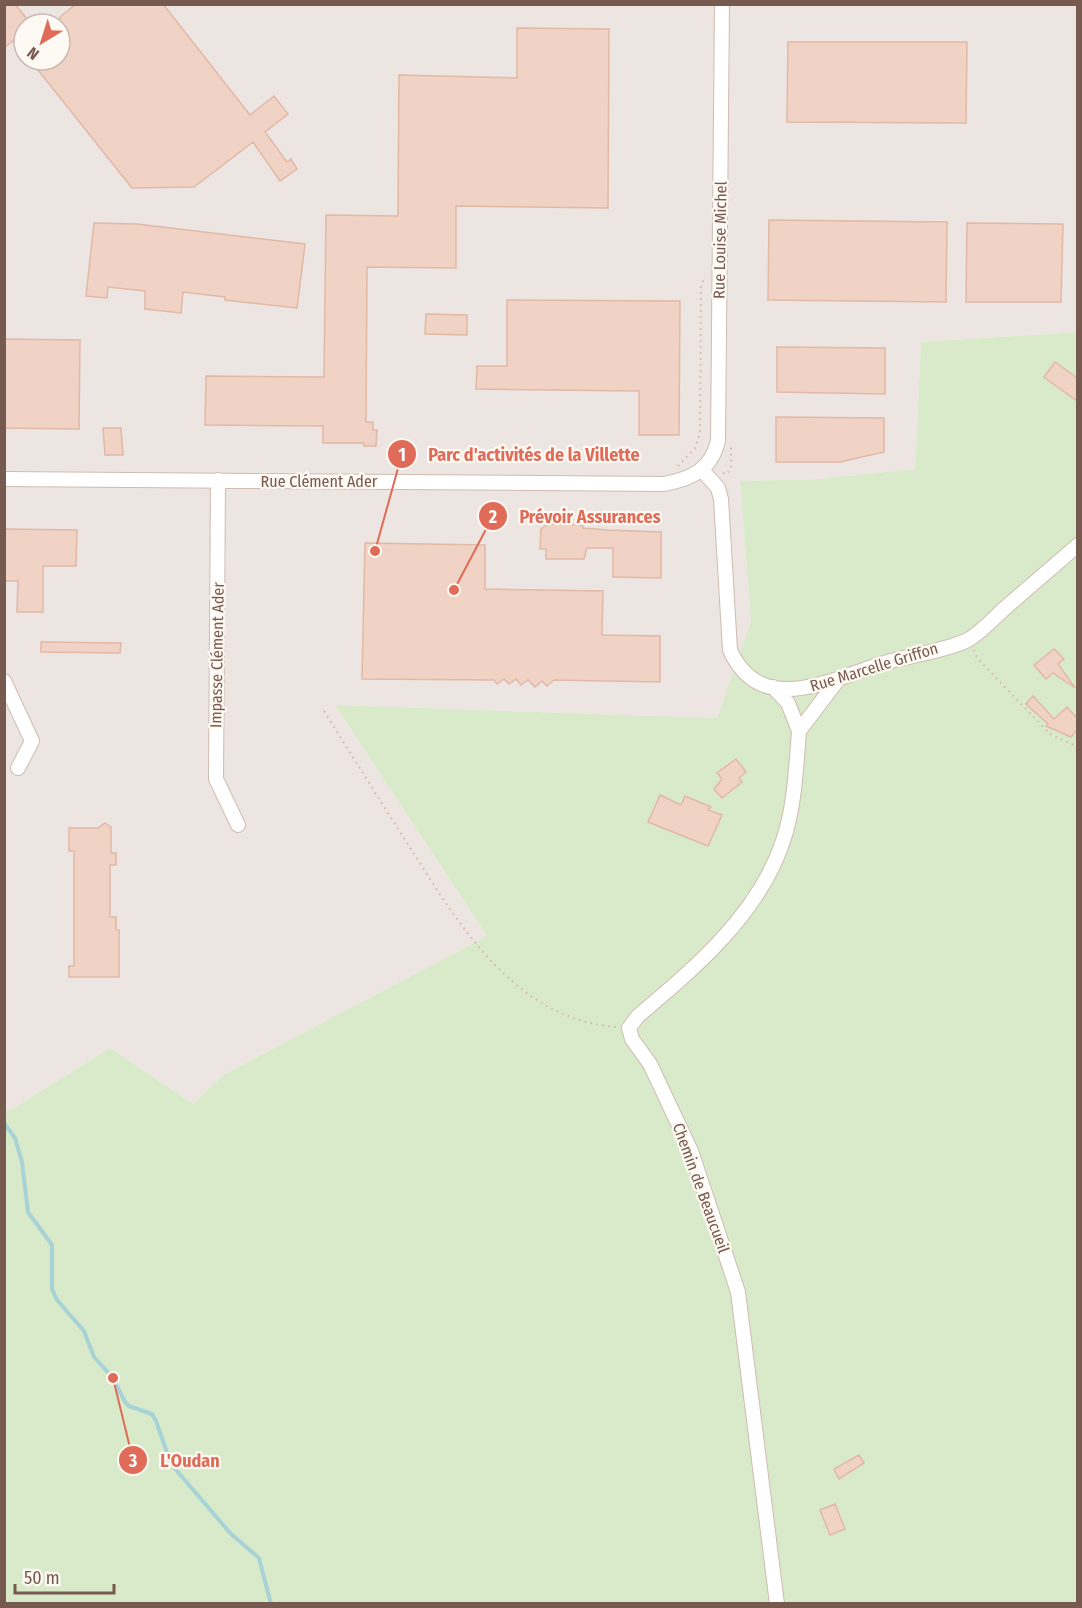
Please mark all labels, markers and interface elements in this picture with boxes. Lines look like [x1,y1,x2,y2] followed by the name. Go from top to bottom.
[12,12,72,72] north arrow
[23,43,43,64] text: N
[709,181,731,299] street label: Rue Louise Michel
[387,436,652,472] callout: Parc d'activités de la Villette
[398,444,406,466] text: 1
[428,444,640,466] text: Parc d'activités de la Villette
[261,472,378,491] street label: Rue Clément Ader
[478,498,673,534] callout: Prévoir Assurances
[488,506,497,528] text: 2
[519,506,661,528] text: Prévoir Assurances
[206,581,228,728] street label: Impasse Clément Ader
[808,638,940,696] street label: Rue Marcelle Griffon
[669,1120,733,1256] street label: Chemin de Beaucueil
[118,1442,231,1478] callout: L'Oudan
[128,1450,138,1472] text: 3
[160,1450,220,1472] text: L'Oudan
[15,1557,114,1595] scale bar
[24,1567,60,1589] text: 50 m

